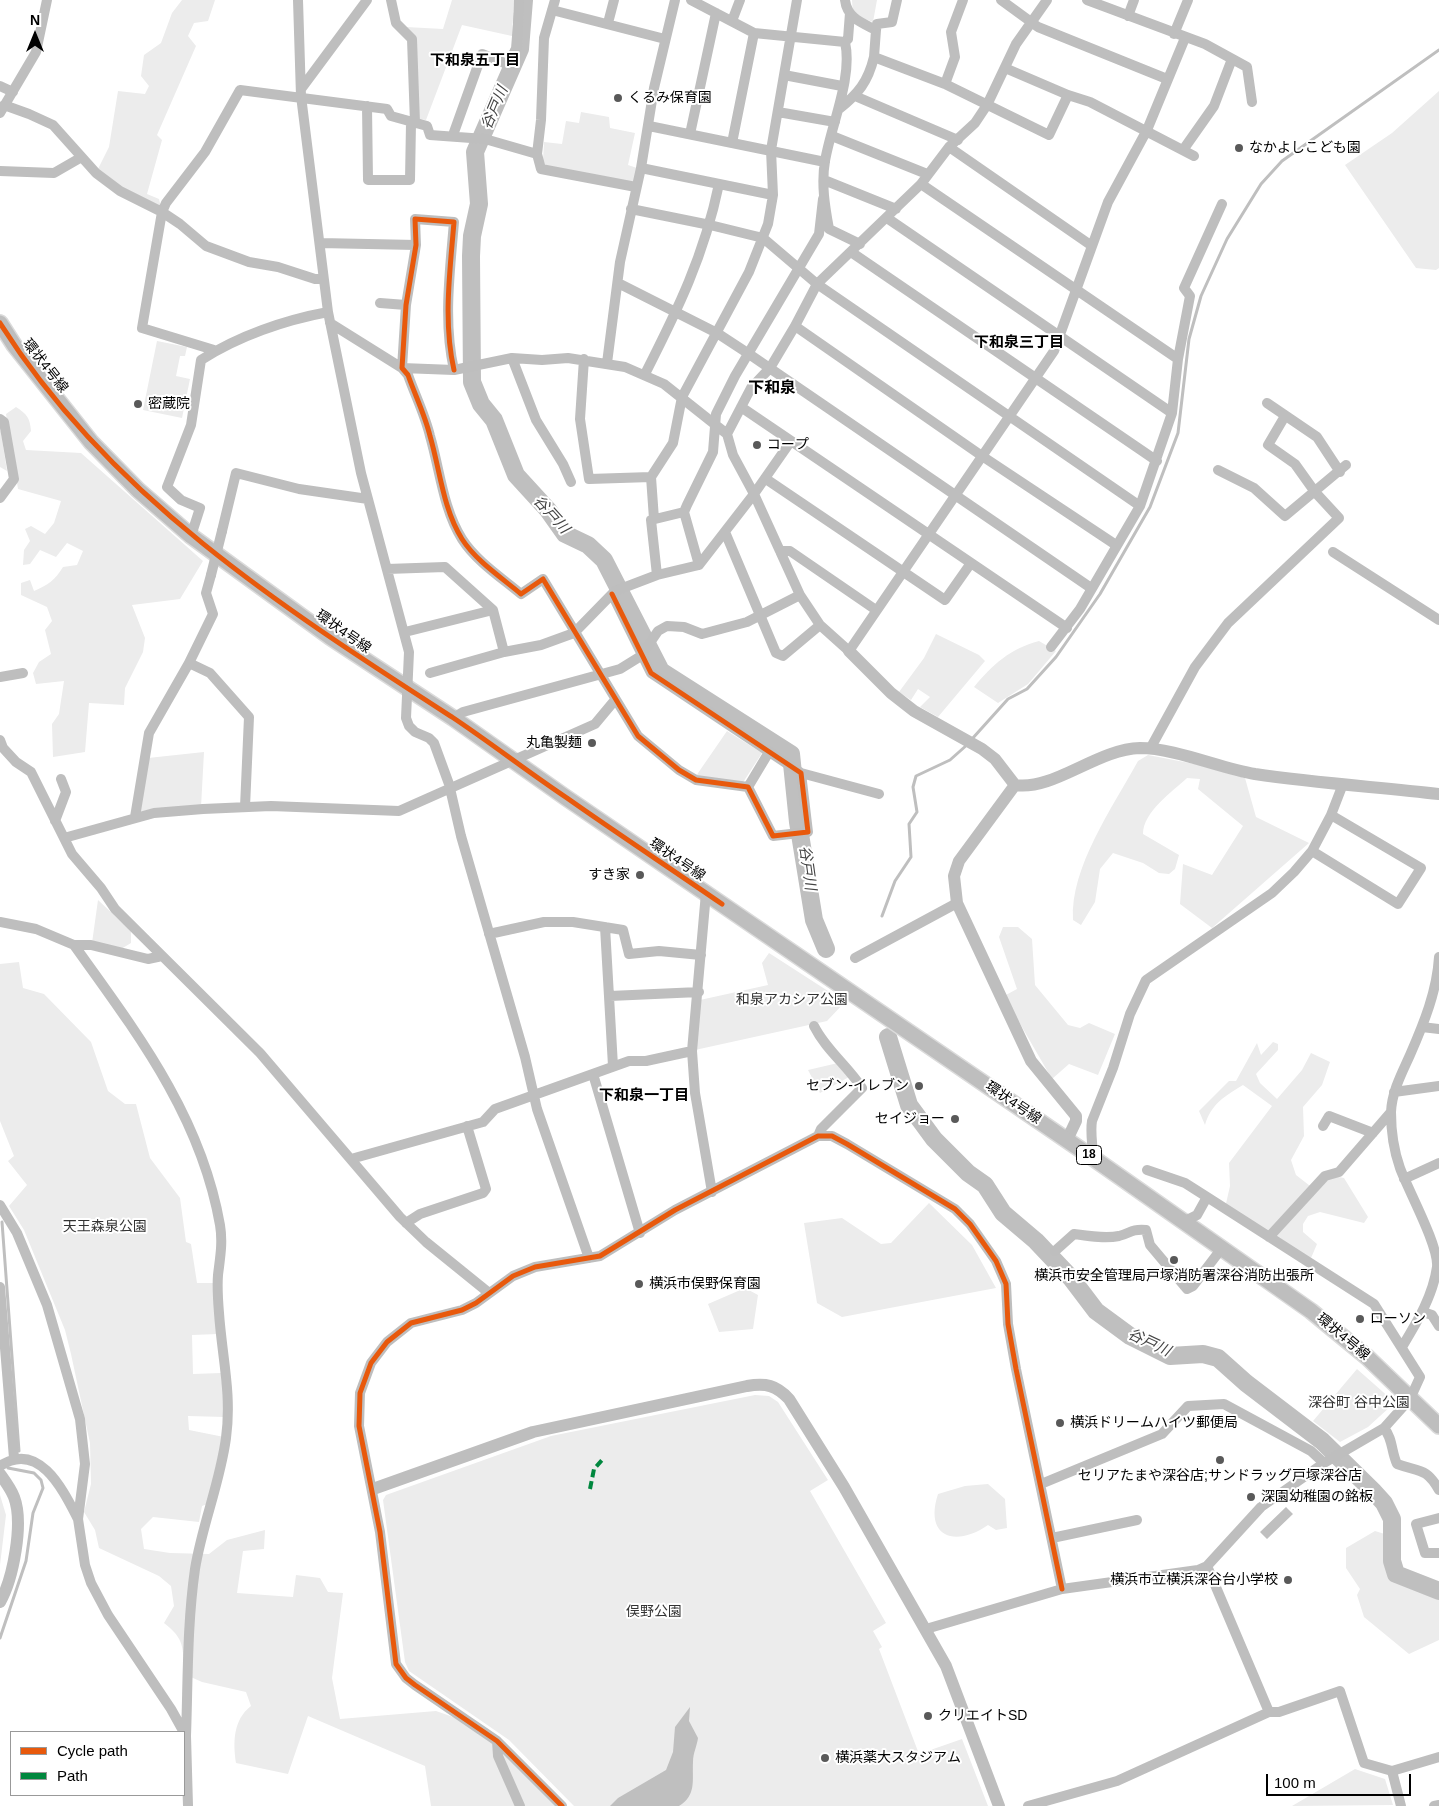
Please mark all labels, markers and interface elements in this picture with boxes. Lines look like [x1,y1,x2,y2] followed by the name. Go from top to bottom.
[10,10,60,60] north arrow
[30,12,40,28] text: N
[430,52,520,70] district label: 下和泉五丁目
[478,84,512,132] water label: 谷戸川
[628,90,712,106] place label: くるみ保育園
[612,92,624,104] marker: くるみ保育園
[1249,140,1361,156] place label: なかよしこども園
[1233,142,1245,154] marker: なかよしこども園
[974,334,1064,352] district label: 下和泉三丁目
[19,336,71,396] street label: 環状4号線
[748,379,796,399] district label: 下和泉
[148,396,190,412] place label: 密蔵院
[132,398,144,410] marker: 密蔵院
[767,437,809,453] place label: コープ
[751,439,763,451] marker: コープ
[529,492,573,538] water label: 谷戸川
[312,607,374,657] street label: 環状4号線
[526,735,582,751] place label: 丸亀製麺
[586,737,598,749] marker: 丸亀製麺
[646,835,708,885] street label: 環状4号線
[795,844,819,892] water label: 谷戸川
[588,867,630,883] place label: すき家
[634,869,646,881] marker: すき家
[736,992,848,1008] park label: 和泉アカシア公園
[806,1078,909,1094] place label: セブン-イレブン
[982,1078,1044,1128] street label: 環状4号線
[913,1080,925,1092] marker: セブン-イレブン
[599,1087,689,1105] district label: 下和泉一丁目
[875,1111,945,1127] place label: セイジョー
[949,1113,961,1125] marker: セイジョー
[1076,1146,1102,1164] road number: 18
[63,1219,147,1235] park label: 天王森泉公園
[1168,1254,1180,1266] marker: 横浜市安全管理局戸塚消防署深谷消防出張所
[1034,1268,1314,1284] place label: 横浜市安全管理局戸塚消防署深谷消防出張所
[649,1276,761,1292] place label: 横浜市俣野保育園
[633,1278,645,1290] marker: 横浜市俣野保育園
[1313,1310,1373,1364] street label: 環状4号線
[1370,1311,1426,1327] place label: ローソン
[1354,1313,1366,1325] marker: ローソン
[1125,1325,1173,1361] water label: 谷戸川
[1308,1395,1410,1411] park label: 深谷町 谷中公園
[1070,1415,1238,1431] place label: 横浜ドリームハイツ郵便局
[1054,1417,1066,1429] marker: 横浜ドリームハイツ郵便局
[1214,1454,1226,1466] marker: セリアたまや深谷店;サンドラッグ戸塚深谷店
[1078,1468,1362,1484] place label: セリアたまや深谷店;サンドラッグ戸塚深谷店
[1261,1489,1373,1505] place label: 深園幼稚園の銘板
[1245,1491,1257,1503] marker: 深園幼稚園の銘板
[1110,1572,1278,1588] place label: 横浜市立横浜深谷台小学校
[1282,1574,1294,1586] marker: 横浜市立横浜深谷台小学校
[626,1604,682,1620] park label: 俣野公園
[938,1708,1027,1724] place label: クリエイトSD
[922,1710,934,1722] marker: クリエイトSD
[10,1731,185,1796] legend
[57,1742,128,1759] text: Cycle path
[835,1750,961,1766] place label: 横浜薬大スタジアム
[819,1752,831,1764] marker: 横浜薬大スタジアム
[1269,1764,1414,1796] scale bar
[57,1767,88,1784] text: Path
[1274,1774,1316,1791] text: 100 m

